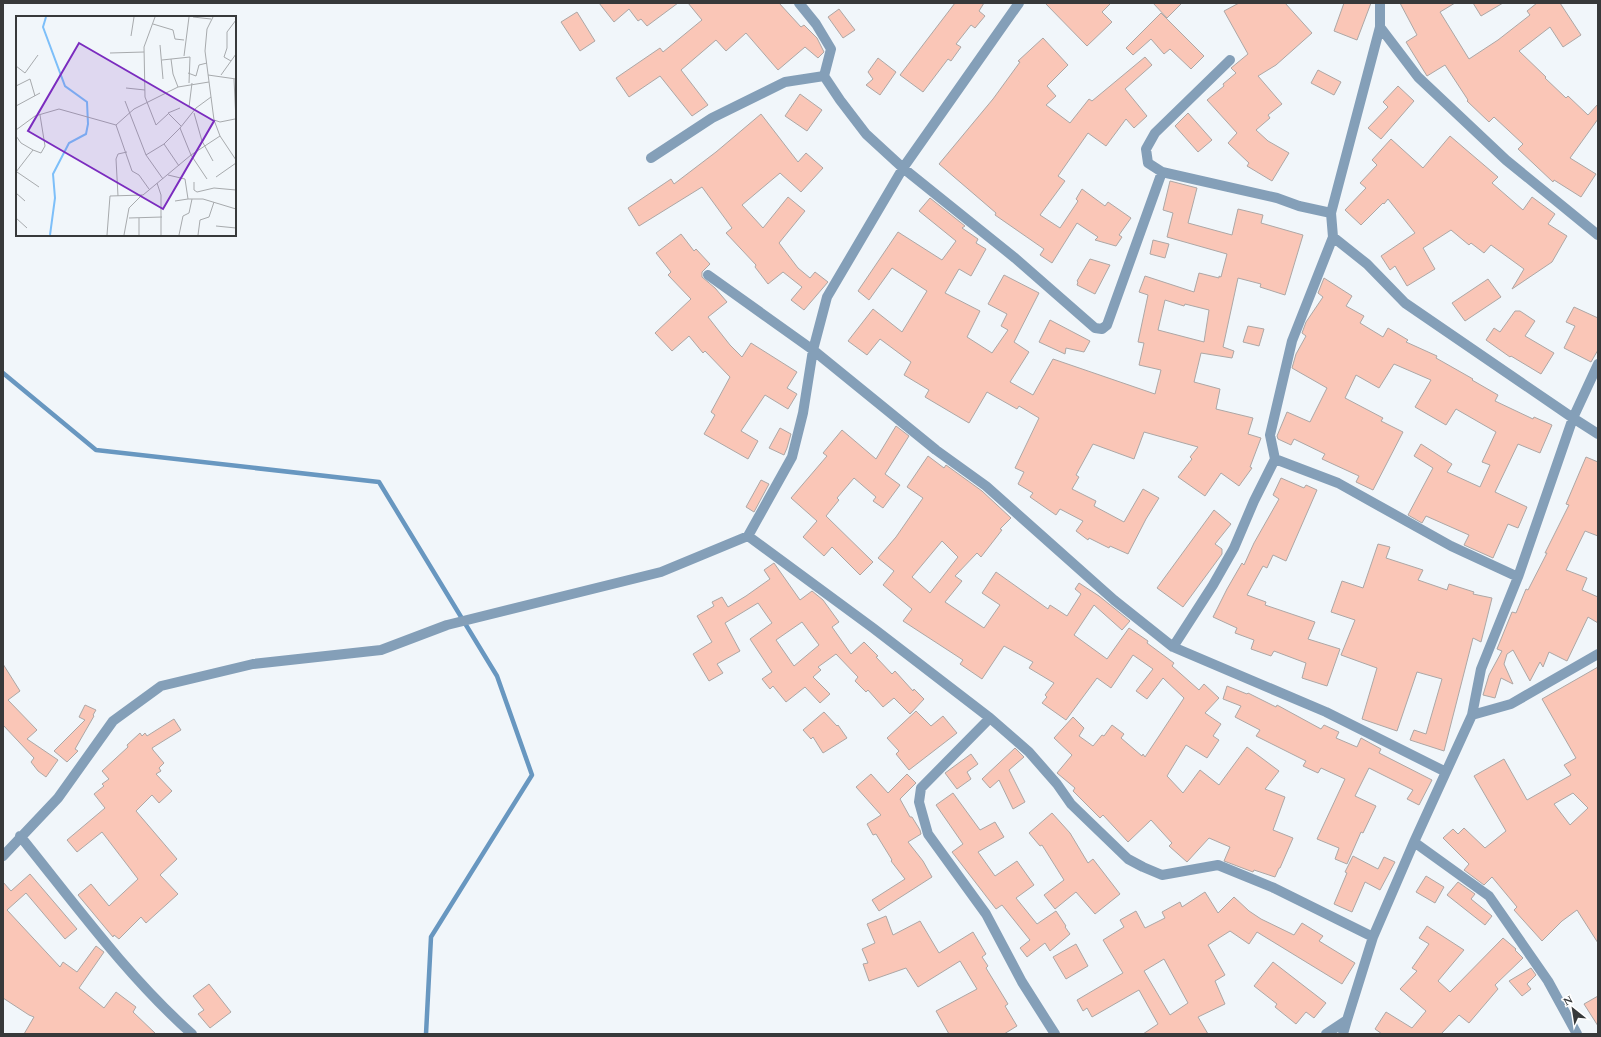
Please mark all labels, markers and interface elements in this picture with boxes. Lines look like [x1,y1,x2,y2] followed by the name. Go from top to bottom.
[16,16,236,236] inset map
[1553,989,1593,1029] north arrow
[1560,991,1576,1010] text: N

